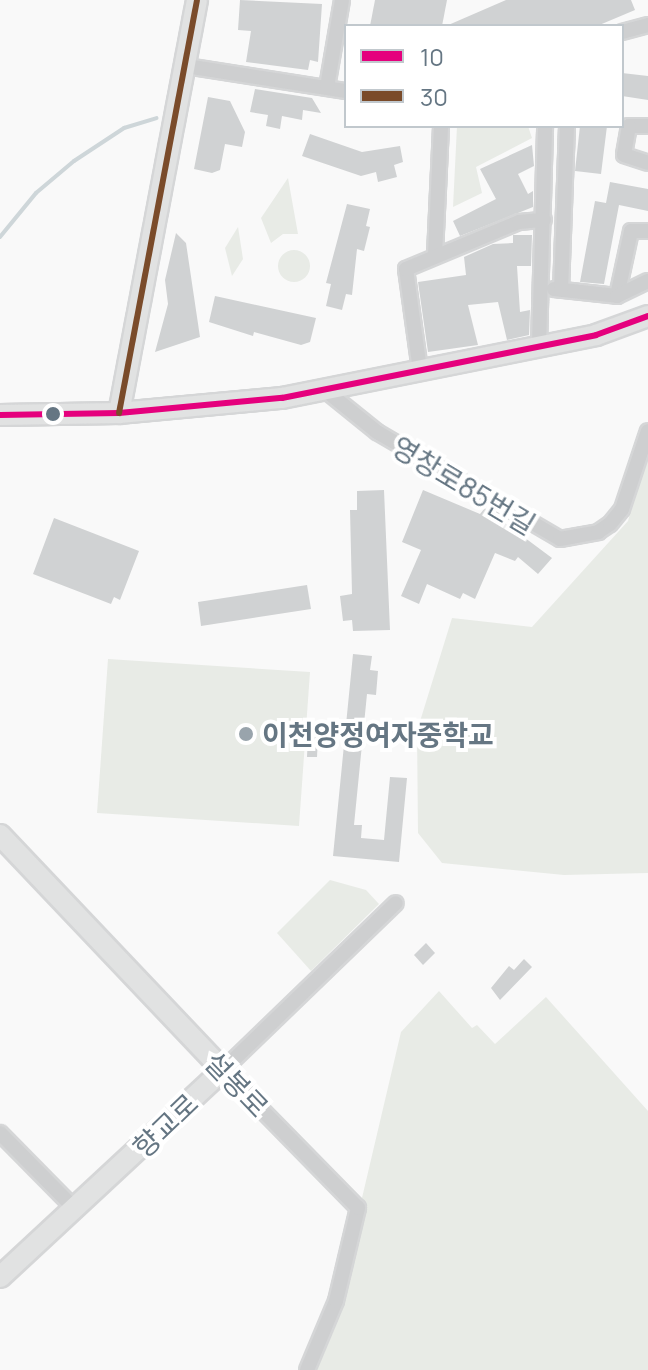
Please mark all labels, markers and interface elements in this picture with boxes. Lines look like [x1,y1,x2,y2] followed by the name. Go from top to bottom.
[344,24,624,128] legend
[420,40,444,73] text: 10
[420,80,448,113] text: 30
[45,406,61,422] unlabelled marker
[386,429,542,541] street label: 영창로85번길
[262,717,494,751] place label: 이천양정여자중학교
[237,725,255,743] marker: 이천양정여자중학교
[198,1045,276,1123] street label: 설봉로
[126,1086,204,1164] street label: 향교로

